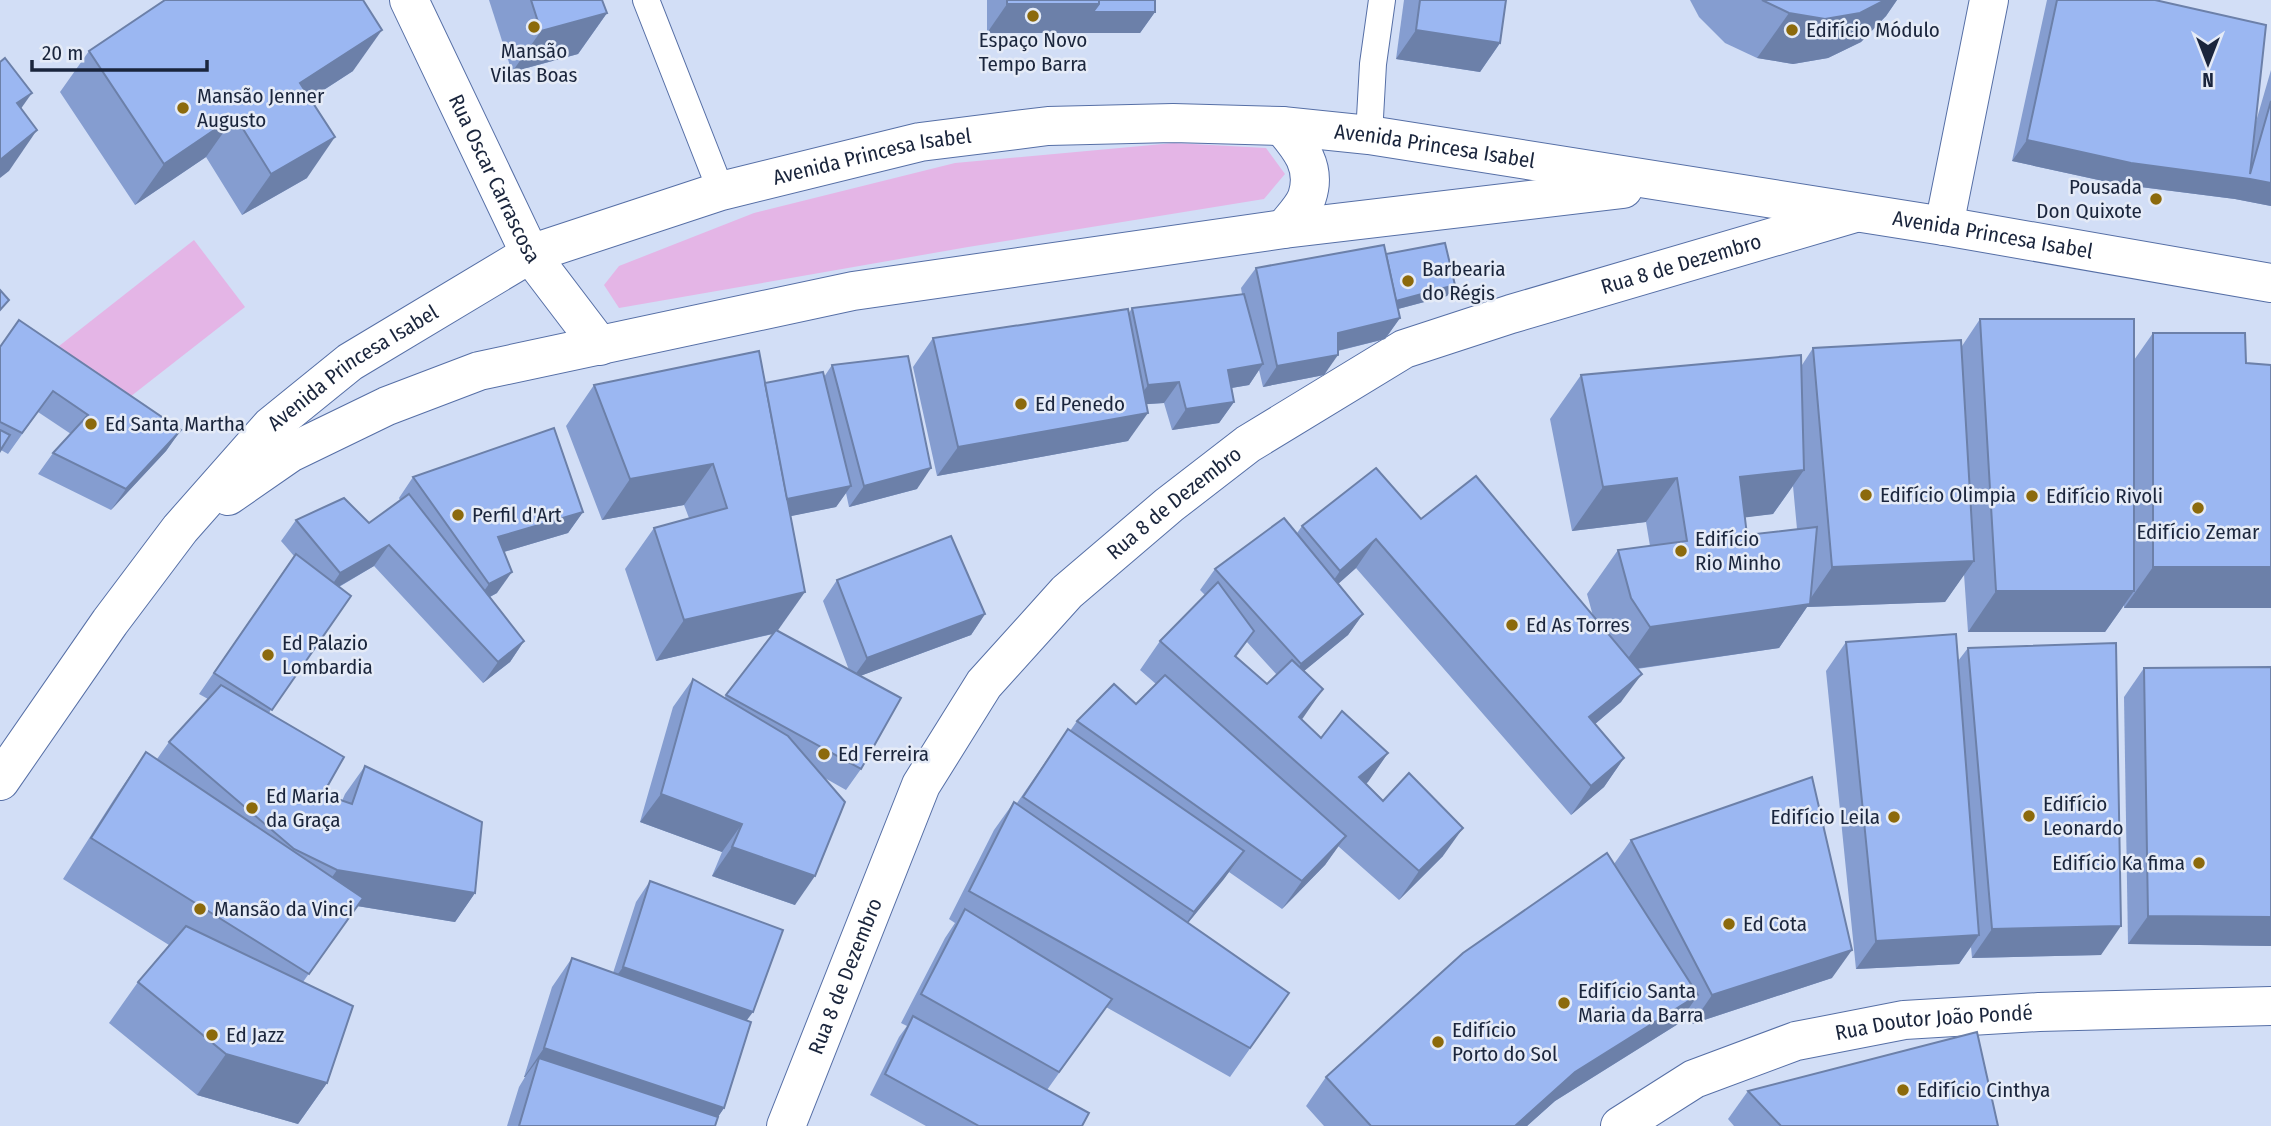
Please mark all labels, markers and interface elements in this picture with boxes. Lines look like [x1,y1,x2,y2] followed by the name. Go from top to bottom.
[1025,8,1041,24] marker: Espaço Novo Tempo Barra
[1806,17,1940,43] place label: Edifício Módulo
[526,19,542,35] marker: Mansão Vilas Boas
[1784,22,1800,38] marker: Edifício Módulo
[979,27,1087,77] place label: Espaço Novo Tempo Barra
[32,28,206,72] scale bar
[2173,28,2243,98] north arrow
[491,38,577,88] place label: Mansão Vilas Boas
[42,40,83,66] text: 20 m
[2202,68,2214,91] text: N
[197,83,325,133] place label: Mansão Jenner Augusto
[443,90,546,269] street label: Rua Oscar Carrascosa
[175,100,191,116] marker: Mansão Jenner Augusto
[1333,118,1537,174] street label: Avenida Princesa Isabel
[770,123,973,191] street label: Avenida Princesa Isabel
[2036,174,2142,224] place label: Pousada Don Quixote
[2148,191,2164,207] marker: Pousada Don Quixote
[1891,205,2095,265] street label: Avenida Princesa Isabel
[1598,228,1764,300] street label: Rua 8 de Dezembro
[1422,256,1506,306] place label: Barbearia do Régis
[1400,273,1416,289] marker: Barbearia do Régis
[262,299,443,436] street label: Avenida Princesa Isabel
[1035,391,1125,417] place label: Ed Penedo
[1013,396,1029,412] marker: Ed Penedo
[105,411,245,437] place label: Ed Santa Martha
[83,416,99,432] marker: Ed Santa Martha
[1101,441,1247,565] street label: Rua 8 de Dezembro
[1880,482,2016,508] place label: Edifício Olimpia
[2046,483,2163,509] place label: Edifício Rivoli
[1858,487,1874,503] marker: Edifício Olimpia
[2024,488,2040,504] marker: Edifício Rivoli
[2190,500,2206,516] marker: Edifício Zemar
[472,502,562,528] place label: Perfil d'Art
[450,507,466,523] marker: Perfil d'Art
[2137,519,2260,545] place label: Edifício Zemar
[1695,526,1781,576] place label: Edifício Rio Minho
[1673,543,1689,559] marker: Edifício Rio Minho
[1526,612,1630,638] place label: Ed As Torres
[1504,617,1520,633] marker: Ed As Torres
[282,630,373,680] place label: Ed Palazio Lombardia
[260,647,276,663] marker: Ed Palazio Lombardia
[838,741,929,767] place label: Ed Ferreira
[816,746,832,762] marker: Ed Ferreira
[266,783,341,833] place label: Ed Maria da Graça
[2043,791,2124,841] place label: Edifício Leonardo
[244,800,260,816] marker: Ed Maria da Graça
[1771,804,1880,830] place label: Edifício Leila
[2021,808,2037,824] marker: Edifício Leonardo
[1886,809,1902,825] marker: Edifício Leila
[2052,850,2185,876] place label: Edifício Ka fima
[2191,855,2207,871] marker: Edifício Ka fima
[803,894,888,1058] street label: Rua 8 de Dezembro
[214,896,353,922] place label: Mansão da Vinci
[192,901,208,917] marker: Mansão da Vinci
[1743,911,1807,937] place label: Ed Cota
[1721,916,1737,932] marker: Ed Cota
[1578,978,1704,1028] place label: Edifício Santa Maria da Barra
[1556,995,1572,1011] marker: Edifício Santa Maria da Barra
[1833,999,2033,1046] street label: Rua Doutor João Pondé
[1452,1017,1558,1067] place label: Edifício Porto do Sol
[226,1022,284,1048] place label: Ed Jazz
[204,1027,220,1043] marker: Ed Jazz
[1430,1034,1446,1050] marker: Edifício Porto do Sol
[1917,1077,2050,1103] place label: Edifício Cinthya
[1895,1082,1911,1098] marker: Edifício Cinthya

